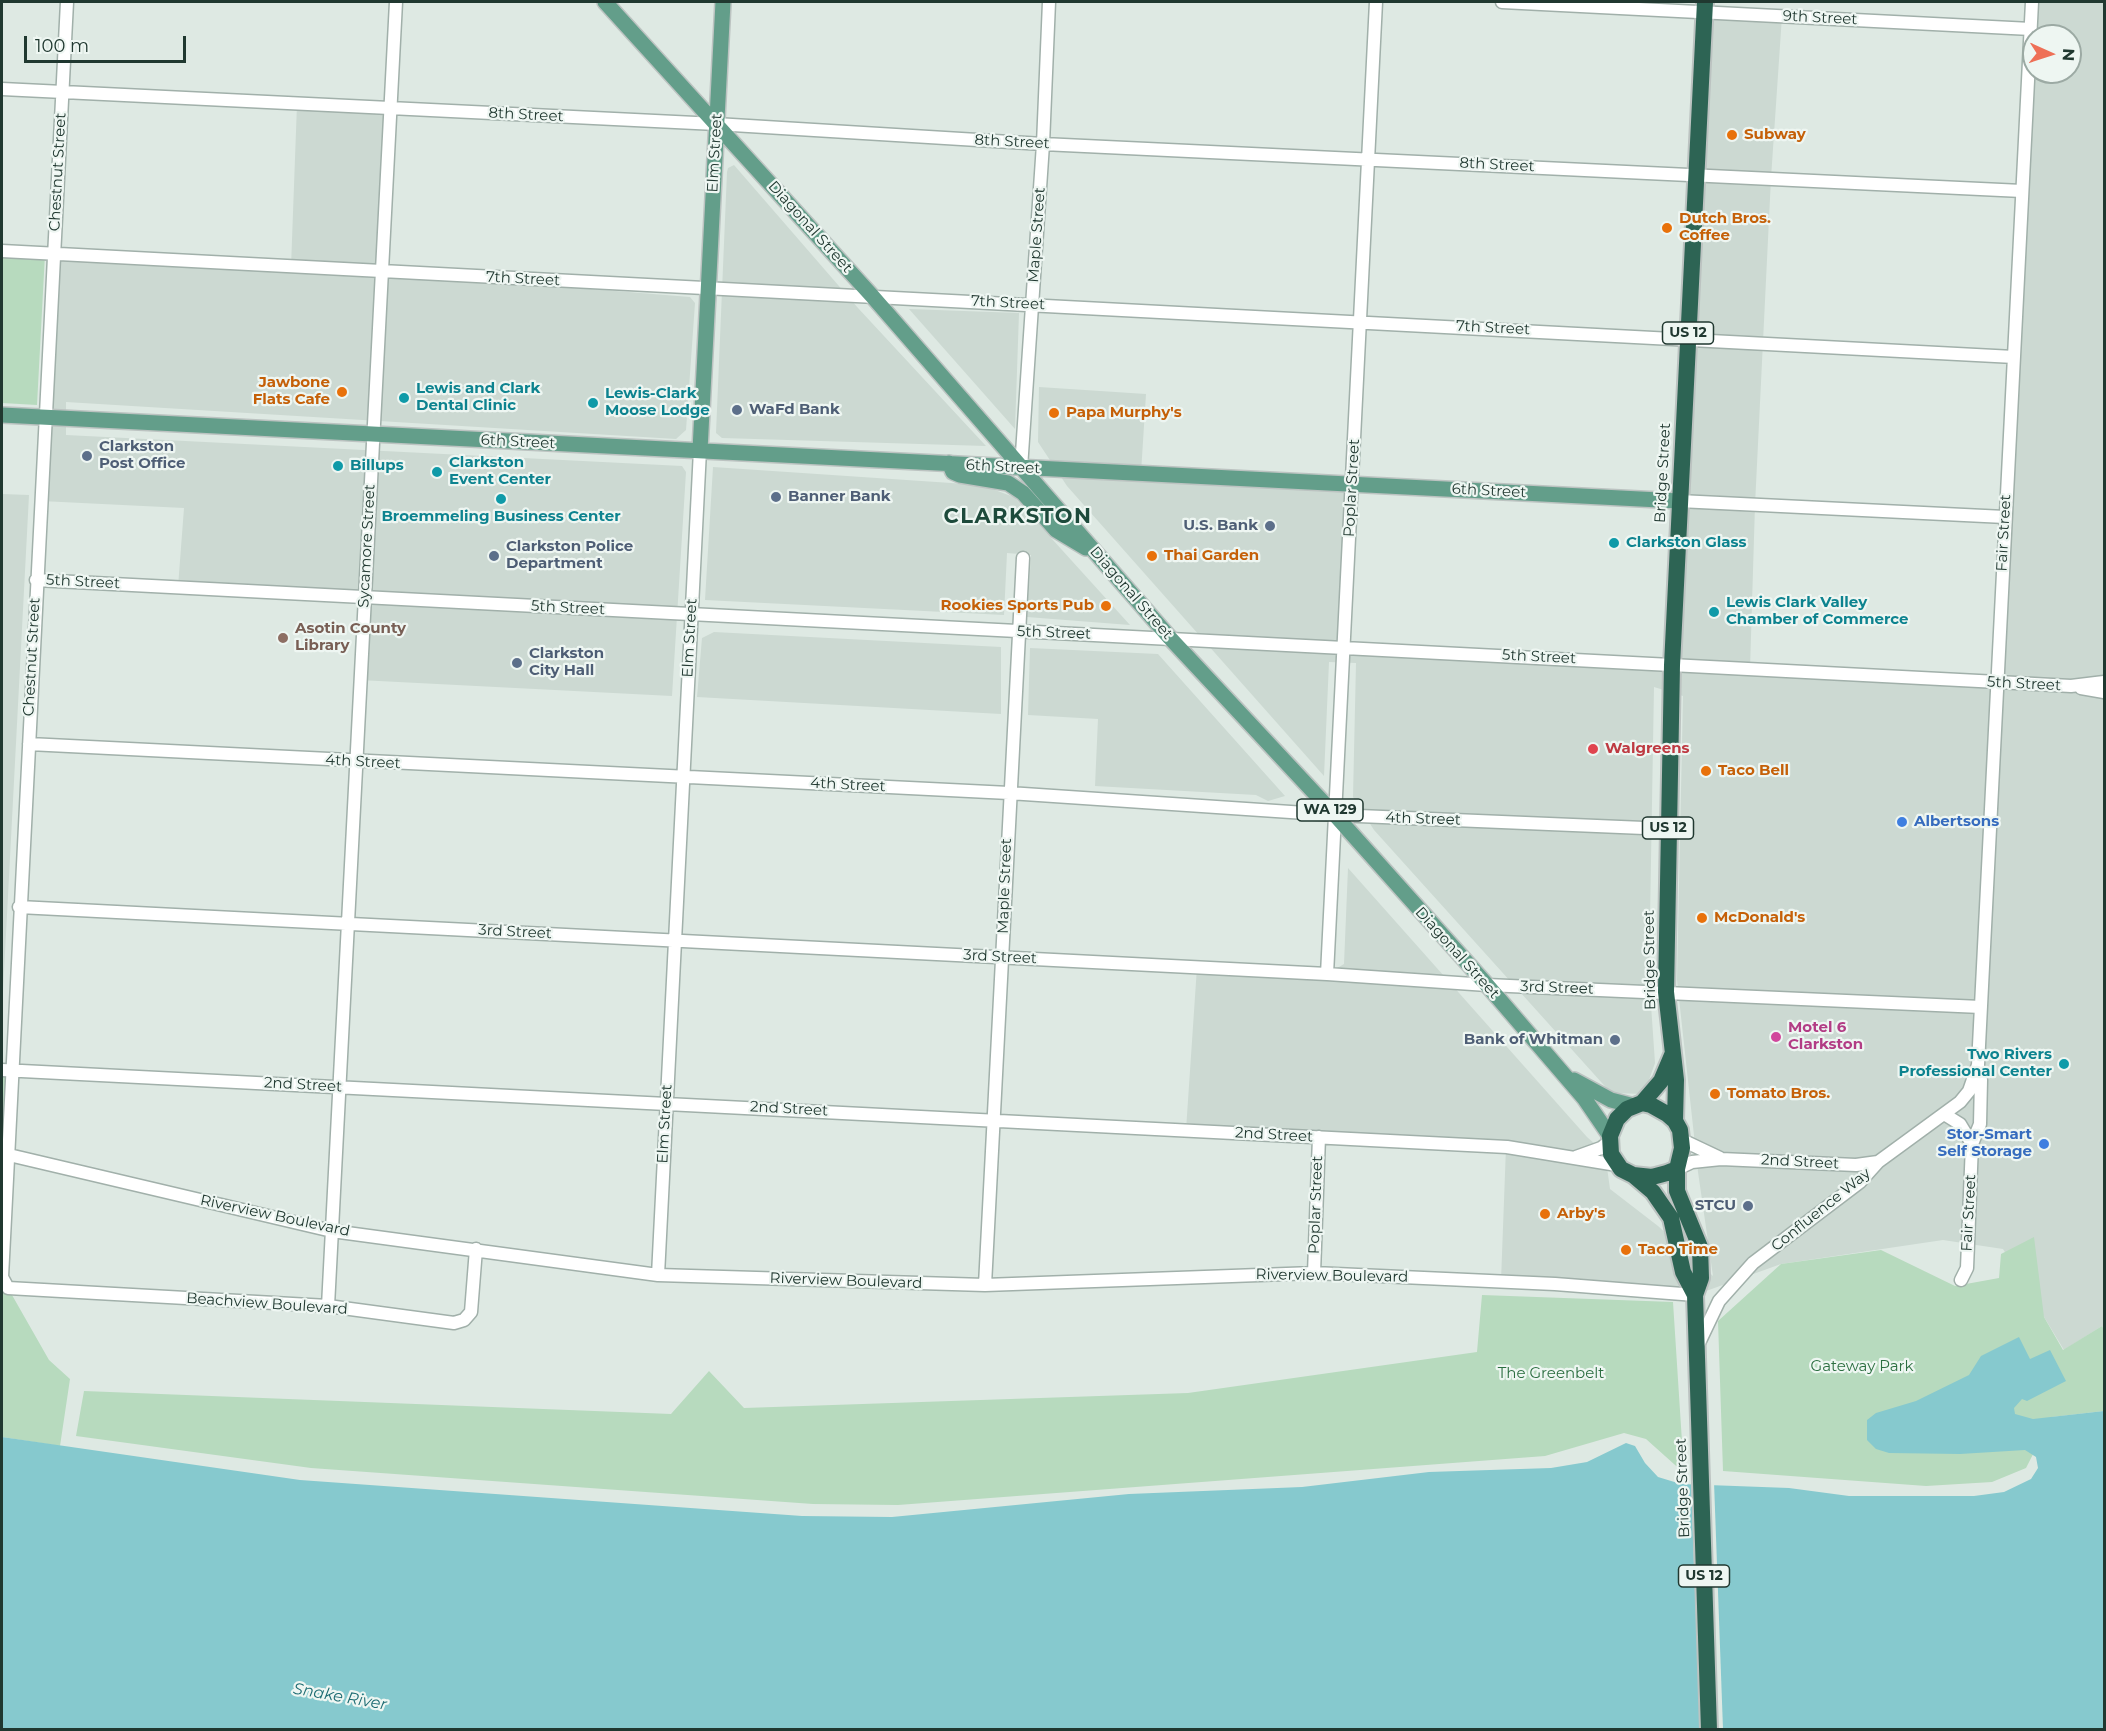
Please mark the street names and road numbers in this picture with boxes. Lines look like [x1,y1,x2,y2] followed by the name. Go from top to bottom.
[1782,7,1858,29] street label: 9th Street
[488,104,564,126] street label: 8th Street
[46,112,70,232] street label: Chestnut Street
[704,113,726,193] street label: Elm Street
[974,131,1050,153] street label: 8th Street
[1459,154,1535,176] street label: 8th Street
[764,177,856,277] street label: Diagonal Street
[1025,187,1049,283] street label: Maple Street
[486,268,560,290] street label: 7th Street
[971,292,1045,314] street label: 7th Street
[1456,317,1530,339] street label: 7th Street
[1662,322,1714,344] road number: US 12
[1651,423,1675,523] street label: Bridge Street
[480,431,556,453] street label: 6th Street
[1340,438,1364,538] street label: Poplar Street
[965,456,1041,478] street label: 6th Street
[1451,480,1527,502] street label: 6th Street
[355,484,379,608] street label: Sycamore Street
[1993,494,2015,572] street label: Fair Street
[1086,543,1176,643] street label: Diagonal Street
[46,571,120,593] street label: 5th Street
[20,597,44,717] street label: Chestnut Street
[531,597,605,619] street label: 5th Street
[679,598,701,678] street label: Elm Street
[1017,623,1091,643] street label: 5th Street
[1502,646,1576,668] street label: 5th Street
[1987,673,2061,695] street label: 5th Street
[325,751,401,773] street label: 4th Street
[810,774,886,796] street label: 4th Street
[1297,799,1363,821] road number: WA 129
[1385,809,1461,829] street label: 4th Street
[1642,817,1694,839] road number: US 12
[994,838,1016,934] street label: Maple Street
[1411,903,1503,1003] street label: Diagonal Street
[1640,910,1660,1010] street label: Bridge Street
[478,921,552,943] street label: 3rd Street
[963,946,1037,968] street label: 3rd Street
[1520,978,1594,998] street label: 3rd Street
[264,1074,342,1096] street label: 2nd Street
[654,1084,676,1164] street label: Elm Street
[750,1098,828,1120] street label: 2nd Street
[1235,1124,1313,1146] street label: 2nd Street
[1761,1151,1839,1173] street label: 2nd Street
[1305,1156,1327,1254] street label: Poplar Street
[1768,1165,1874,1255] street label: Confluence Way
[1958,1174,1980,1252] street label: Fair Street
[198,1191,352,1241] street label: Riverview Boulevard
[1256,1266,1408,1286] street label: Riverview Boulevard
[769,1269,923,1293] street label: Riverview Boulevard
[186,1289,348,1319] street label: Beachview Boulevard
[1672,1438,1694,1538] street label: Bridge Street
[1678,1565,1730,1587] road number: US 12

